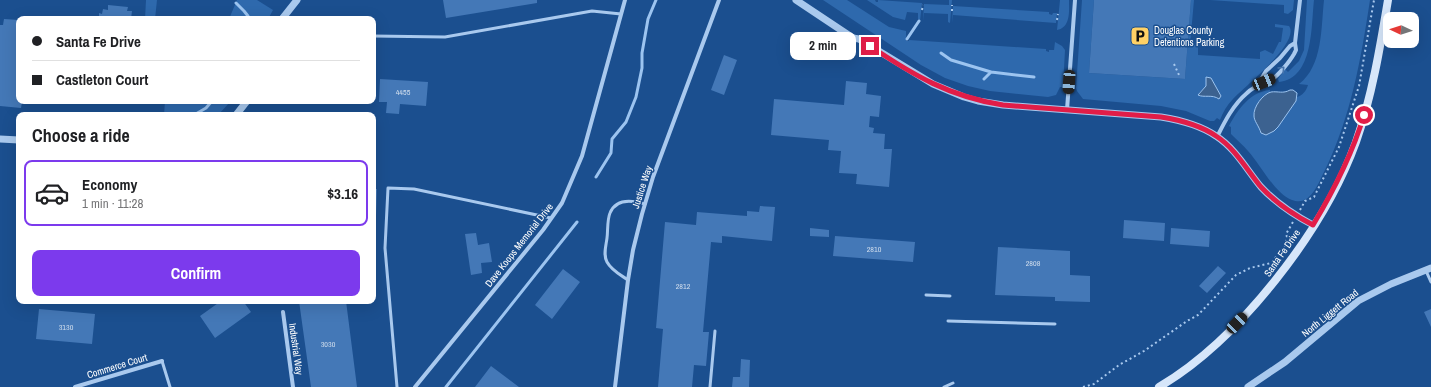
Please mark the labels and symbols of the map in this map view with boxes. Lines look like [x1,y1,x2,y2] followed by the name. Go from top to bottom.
[1383,12,1419,48] north arrow
[1154,24,1225,49] place label: Douglas County Detentions Parking
[1129,25,1151,47] parking icon: Douglas County Detentions Parking
[790,32,856,60] callout: 2 min
[861,37,879,55] route end
[1277,66,1285,74] one-way arrow
[1062,70,1076,94] car
[1251,72,1277,92] car
[396,87,411,97] house number: 4455
[1355,106,1373,124] route start
[629,163,655,210] street label: Justice Way
[482,200,556,290] street label: Dave Koops Memorial Drive
[1261,226,1303,279] street label: Santa Fe Drive
[867,244,882,254] house number: 2810
[1026,258,1041,268] house number: 2808
[676,281,691,291] house number: 2812
[1299,286,1361,340] street label: North Liggett Road
[1224,310,1250,336] car
[59,322,74,332] house number: 3130
[286,322,306,377] street label: Industrial Way
[321,339,336,349] house number: 3030
[85,350,149,381] street label: Commerce Court

